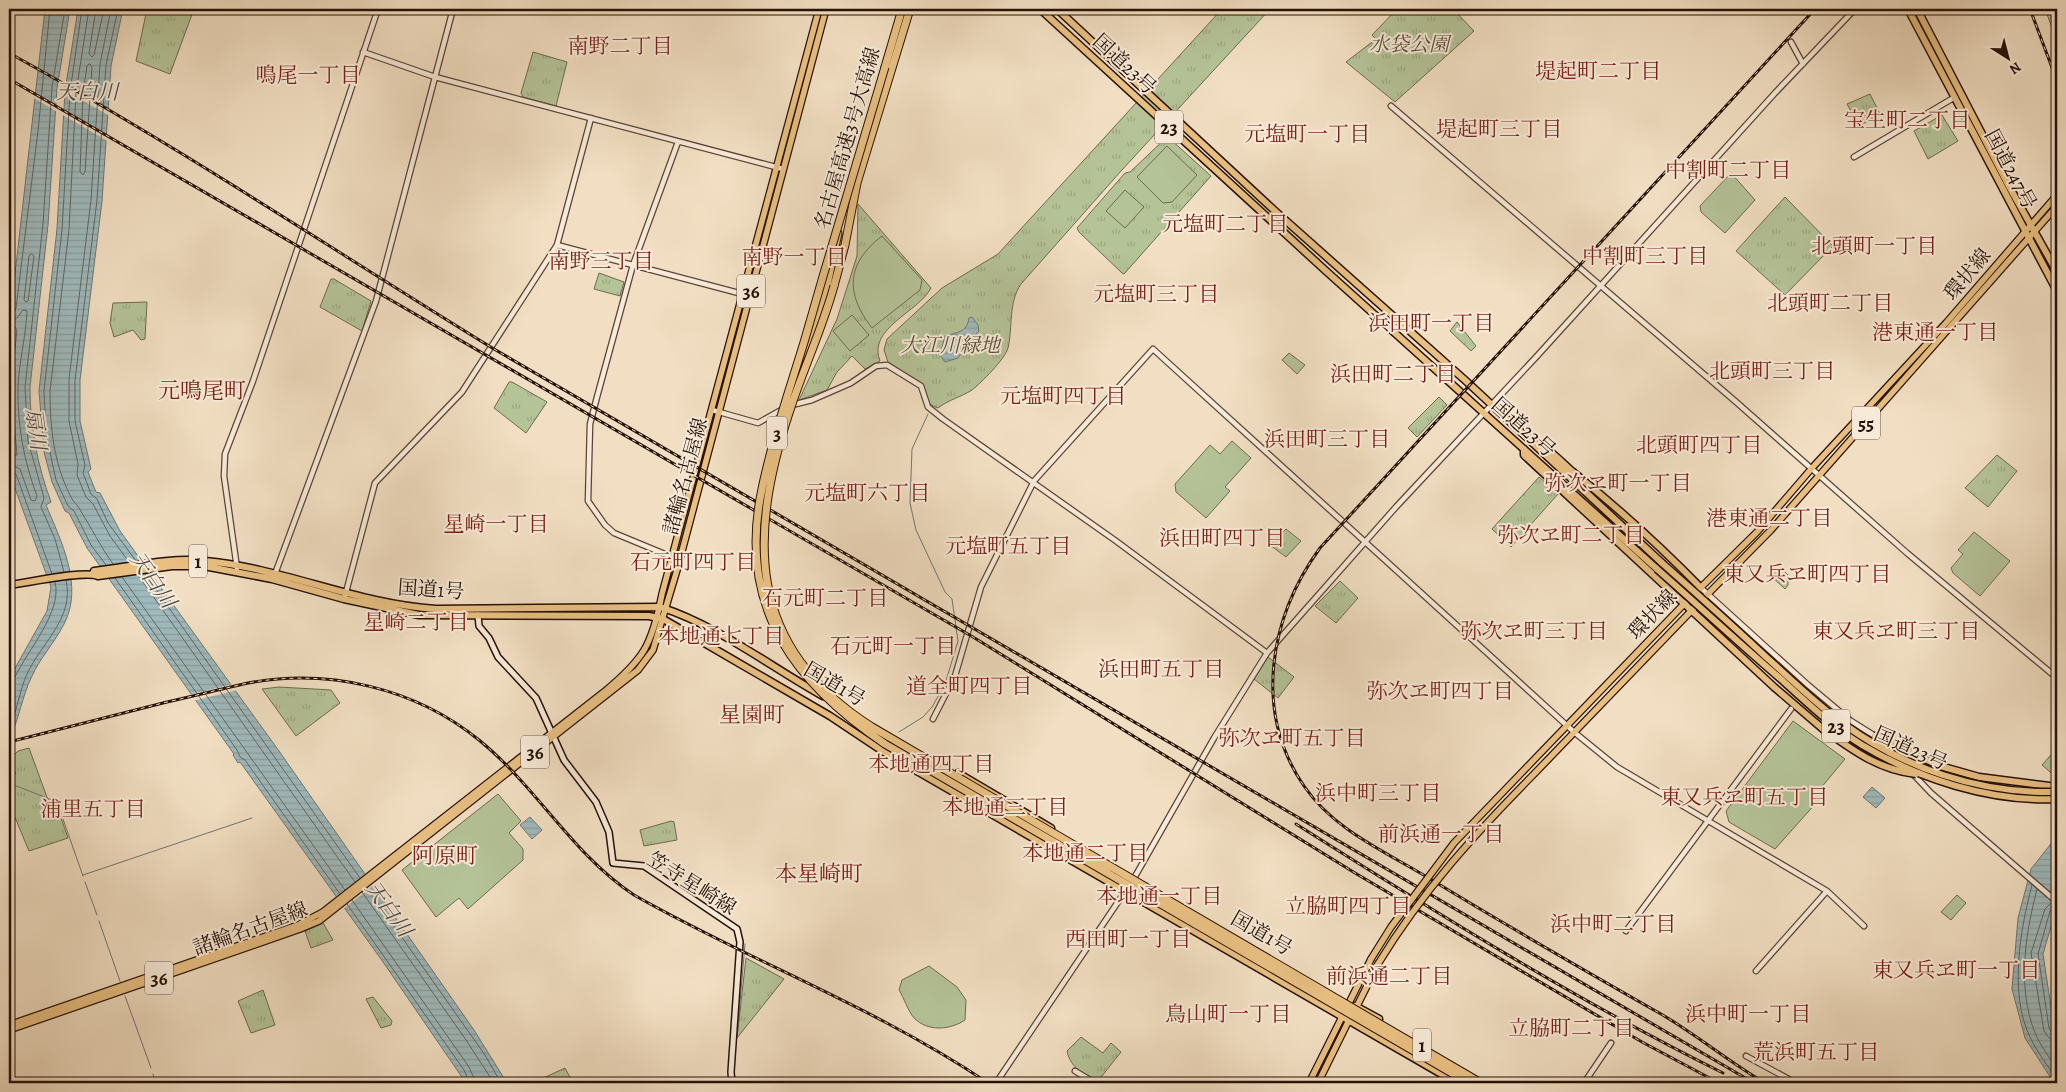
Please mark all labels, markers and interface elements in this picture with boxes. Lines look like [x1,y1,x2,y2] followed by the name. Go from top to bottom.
[1087,28,1162,101] street label: 国道23号
[1369,31,1452,58] park label: 水袋公園
[568,32,673,60] district label: 南野二丁目
[1984,32,2034,82] north arrow
[809,44,886,232] street label: 名古屋高速3号大高線
[1535,57,1661,85] district label: 堤起町二丁目
[2006,57,2025,79] text: N
[256,61,361,89] district label: 鳴尾一丁目
[56,78,120,106] water label: 天白川
[1844,106,1970,134] district label: 宝生町二丁目
[1155,110,1183,144] road number: 23
[1436,115,1562,143] district label: 堤起町三丁目
[1244,120,1370,148] district label: 元塩町一丁目
[1978,125,2043,214] street label: 国道247号
[1665,156,1791,184] district label: 中割町二丁目
[1162,210,1288,238] district label: 元塩町二丁目
[1811,232,1937,260] district label: 北頭町一丁目
[1582,242,1708,270] district label: 中割町三丁目
[742,243,847,271] district label: 南野一丁目
[1938,243,1997,306] street label: 環状線
[549,247,654,275] district label: 南野三丁目
[737,274,765,308] road number: 36
[1093,280,1219,308] district label: 元塩町三丁目
[1767,289,1893,317] district label: 北頭町二丁目
[1368,309,1494,337] district label: 浜田町一丁目
[1872,318,1998,346] district label: 港東通一丁目
[900,332,1002,359] park label: 大江川緑地
[1709,357,1835,385] district label: 北頭町三丁目
[1330,360,1456,388] district label: 浜田町二丁目
[158,376,246,406] district label: 元鳴尾町
[1000,382,1126,410] district label: 元塩町四丁目
[1486,391,1562,463] street label: 国道23号
[19,406,53,454] water label: 扇川
[1852,406,1880,439] road number: 55
[657,415,714,538] street label: 諸輪名古屋線
[767,416,787,449] road number: 3
[1264,425,1390,453] district label: 浜田町三丁目
[1636,431,1762,459] district label: 北頭町四丁目
[1545,469,1692,497] district label: 弥次ヱ町一丁目
[804,479,930,507] district label: 元塩町六丁目
[1706,504,1832,532] district label: 港東通二丁目
[444,510,549,538] district label: 星崎一丁目
[1498,521,1645,549] district label: 弥次ヱ町二丁目
[1159,524,1285,552] district label: 浜田町四丁目
[945,532,1071,560] district label: 元塩町五丁目
[189,544,207,578] road number: 1
[123,546,184,615] water label: 天白川
[630,548,756,576] district label: 石元町四丁目
[1723,560,1891,588] district label: 東又兵ヱ町四丁目
[397,574,465,605] street label: 国道1号
[1622,583,1683,645] street label: 環状線
[762,584,888,612] district label: 石元町二丁目
[364,608,469,636] district label: 星崎二丁目
[1461,617,1608,645] district label: 弥次ヱ町三丁目
[1812,617,1980,645] district label: 東又兵ヱ町三丁目
[658,622,784,650] district label: 本地通七丁目
[830,632,956,660] district label: 石元町一丁目
[1098,655,1224,683] district label: 浜田町五丁目
[799,656,870,713] street label: 国道1号
[906,672,1032,700] district label: 道全町四丁目
[1367,677,1514,705] district label: 弥次ヱ町四丁目
[719,700,785,730] district label: 星園町
[1822,709,1850,742] road number: 23
[1870,720,1952,777] street label: 国道23号
[1219,724,1366,752] district label: 弥次ヱ町五丁目
[521,736,549,769] road number: 36
[868,750,994,778] district label: 本地通四丁目
[1315,779,1441,807] district label: 浜中町三丁目
[1660,783,1828,811] district label: 東又兵ヱ町五丁目
[942,793,1068,821] district label: 本地通三丁目
[41,795,146,823] district label: 浦里五丁目
[1378,820,1504,848] district label: 前浜通一丁目
[1022,839,1148,867] district label: 本地通二丁目
[412,841,478,871] district label: 阿原町
[642,845,741,921] street label: 笠寺星崎線
[775,859,863,889] district label: 本星崎町
[359,875,420,944] water label: 天白川
[1096,882,1222,910] district label: 本地通一丁目
[1285,892,1411,920] district label: 立脇町四丁目
[189,895,311,962] street label: 諸輪名古屋線
[1226,905,1297,962] street label: 国道1号
[1550,910,1676,938] district label: 浜中町二丁目
[1065,925,1191,953] district label: 西田町一丁目
[1872,956,2040,984] district label: 東又兵ヱ町一丁目
[145,961,173,994] road number: 36
[1326,962,1452,990] district label: 前浜通二丁目
[1165,1000,1291,1028] district label: 鳥山町一丁目
[1685,1000,1811,1028] district label: 浜中町一丁目
[1508,1014,1634,1042] district label: 立脇町二丁目
[1413,1028,1431,1062] road number: 1
[1753,1038,1879,1066] district label: 荒浜町五丁目

